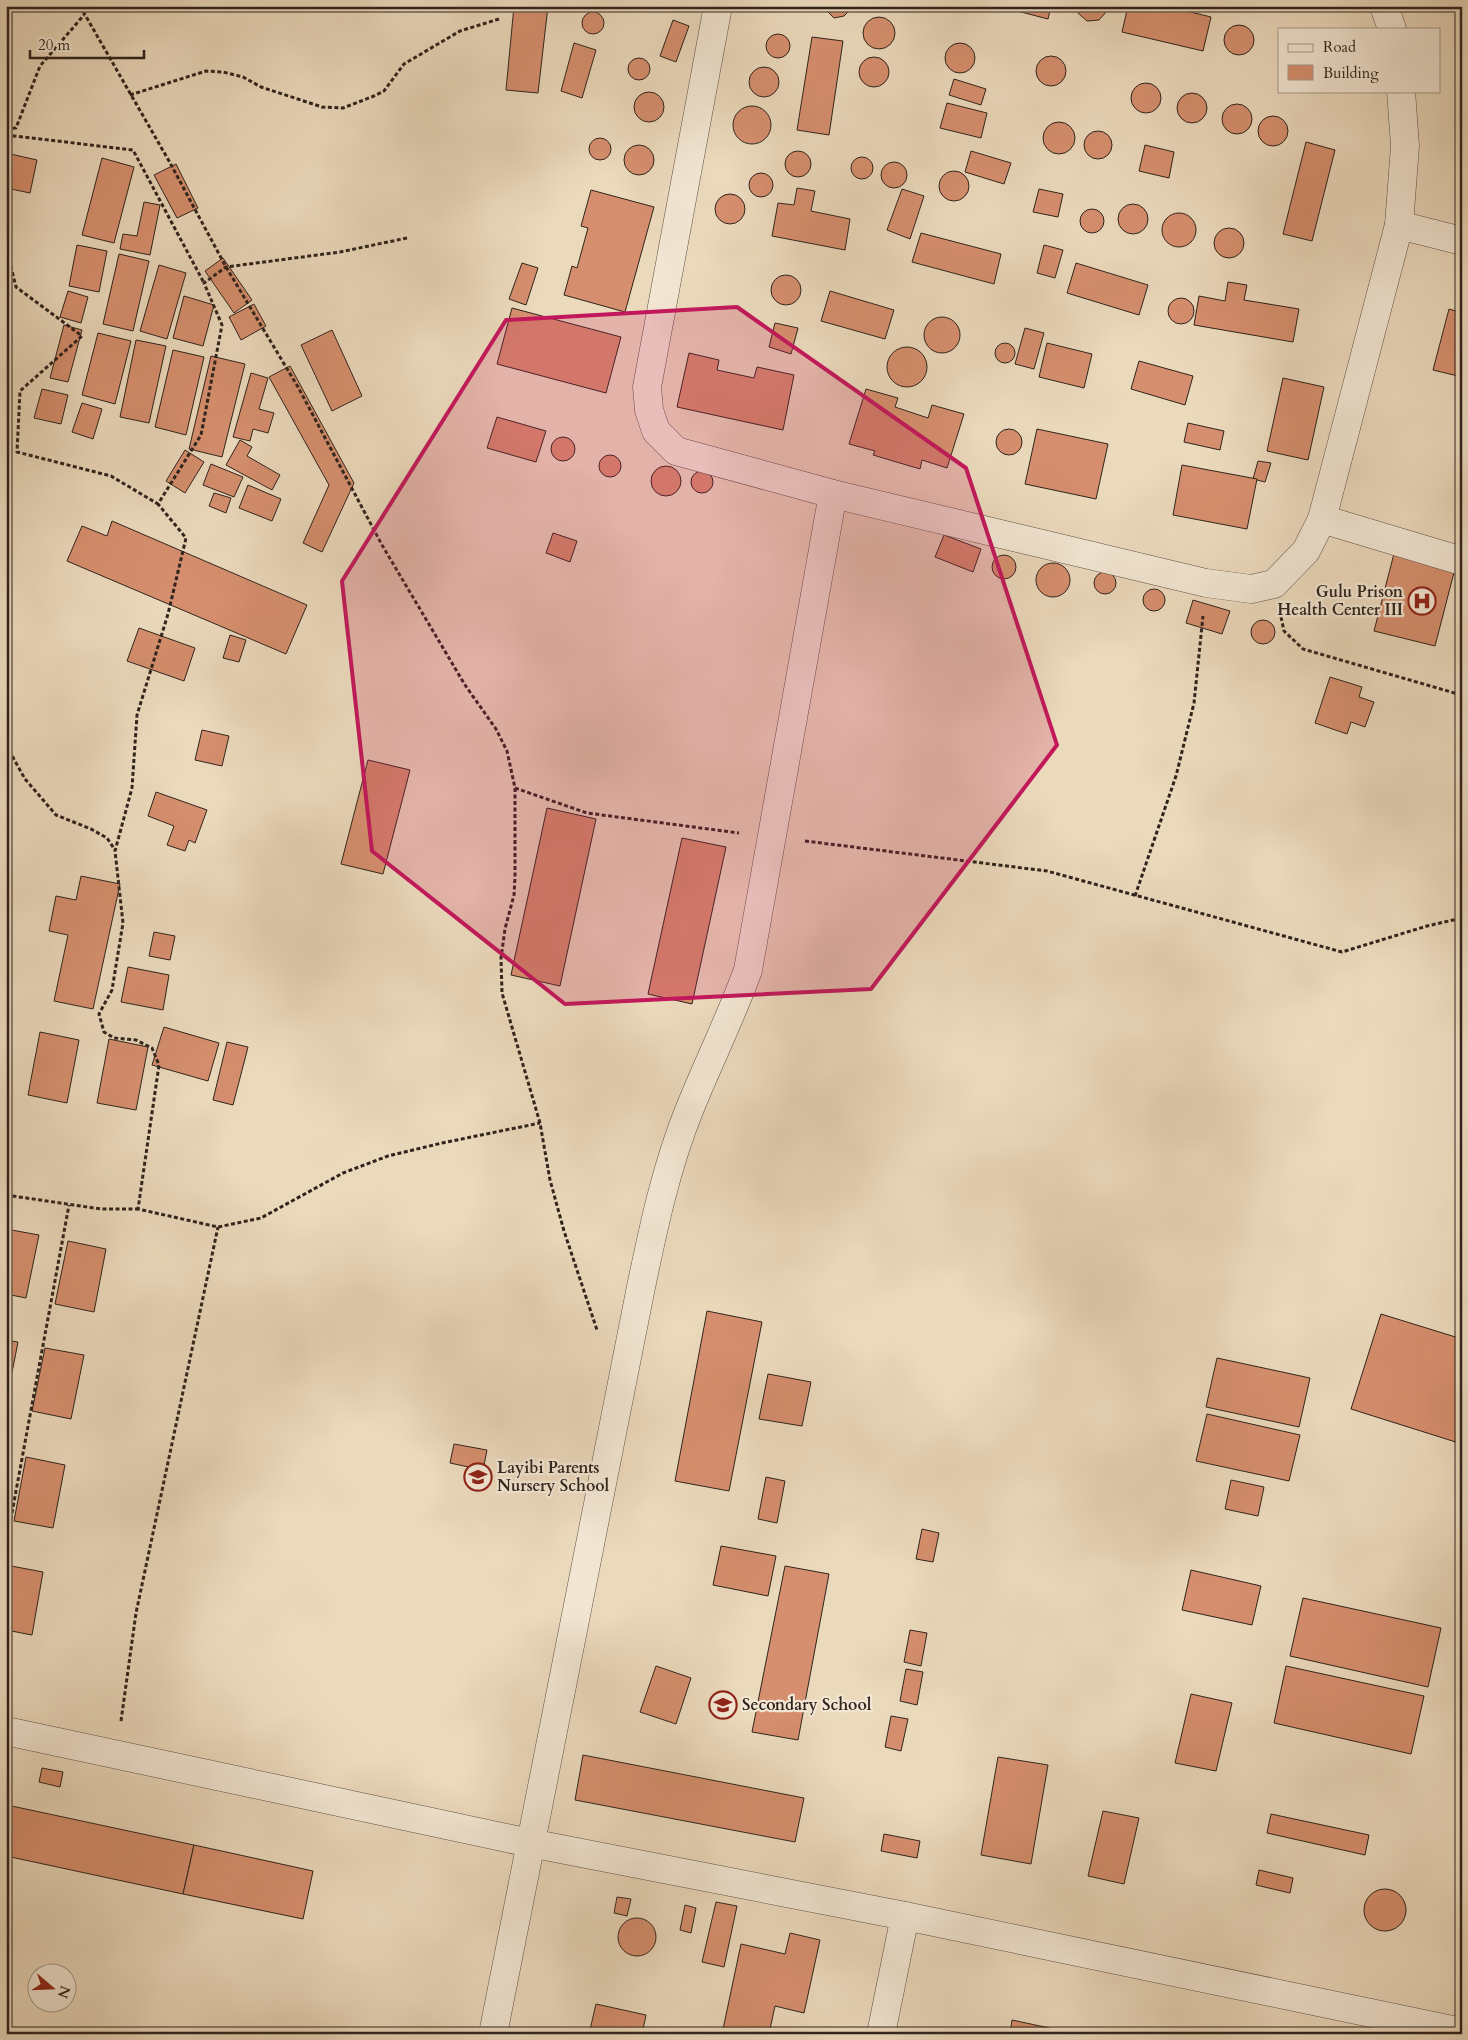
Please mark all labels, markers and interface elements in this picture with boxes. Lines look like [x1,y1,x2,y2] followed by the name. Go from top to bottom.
[30,28,144,60] scale bar
[1278,28,1440,92] legend
[38,35,70,55] text: 20 m
[1323,37,1356,57] text: Road
[1323,63,1379,83] text: Building
[1277,581,1404,621] place label: Gulu Prison Health Center III
[1407,586,1437,616] hospital icon: Gulu Prison Health Center III
[497,1457,610,1497] place label: Layibi Parents Nursery School
[463,1462,493,1492] school or university icon: Layibi Parents Nursery School
[708,1690,738,1720] school or university icon: Secondary School
[742,1694,872,1716] place label: Secondary School
[28,1962,78,2012] north arrow
[53,1983,75,2001] text: N

